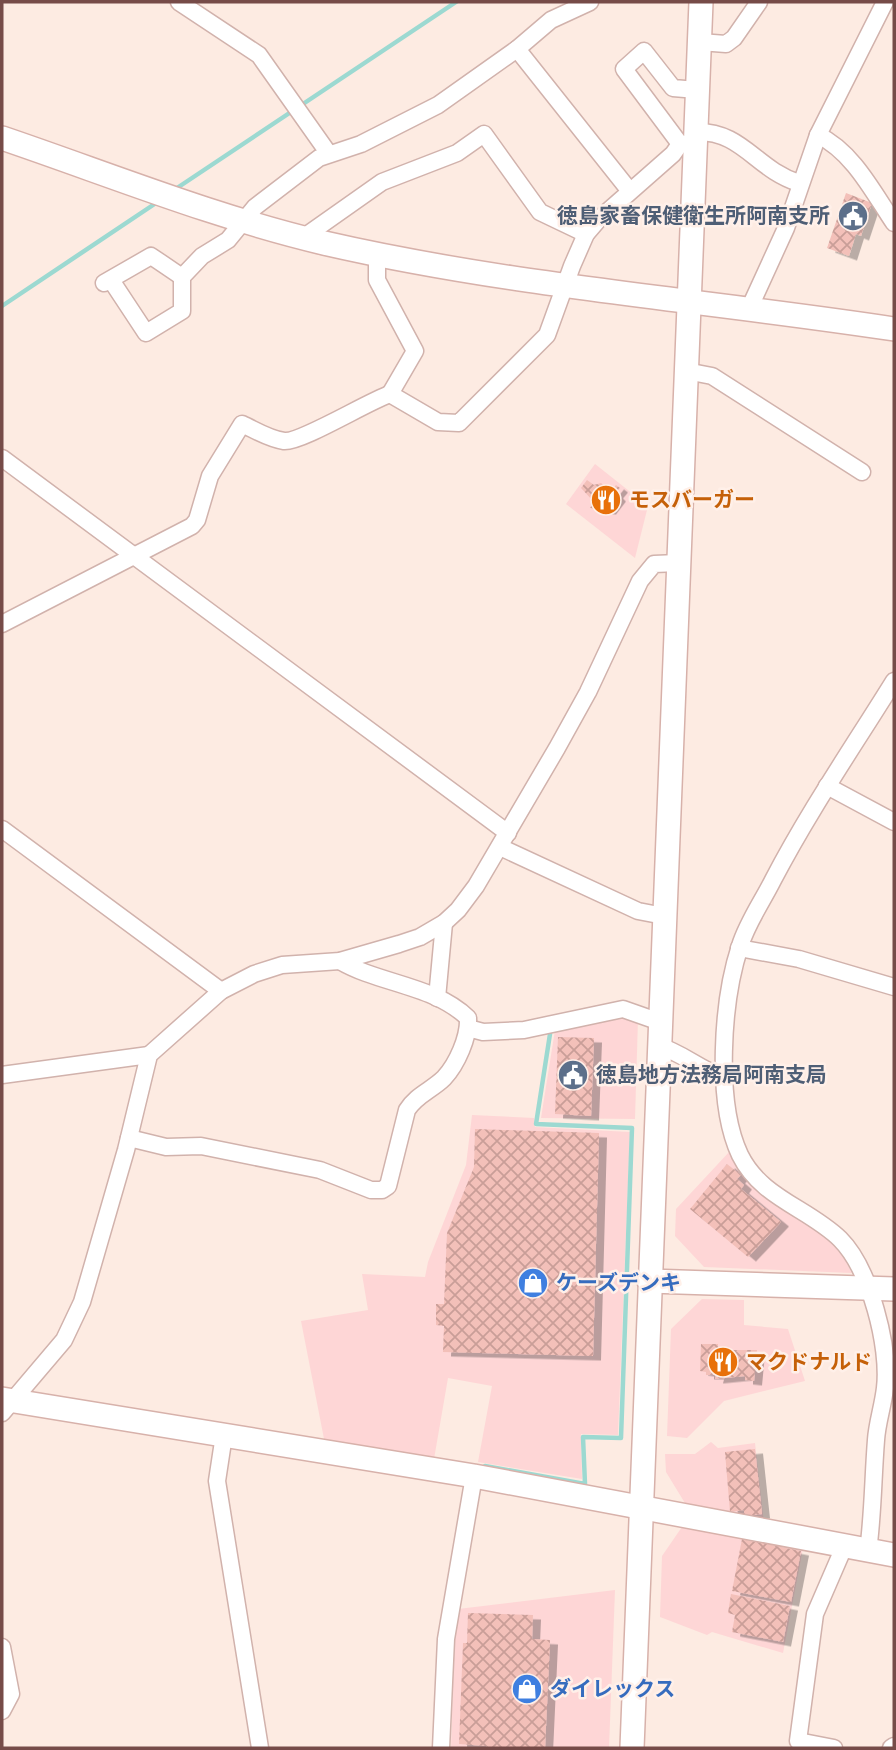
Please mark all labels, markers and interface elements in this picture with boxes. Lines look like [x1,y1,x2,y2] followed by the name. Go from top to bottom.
[836,199,870,233] public building icon: 徳島家畜保健衛生所阿南支所
[557,203,830,228] place label: 徳島家畜保健衛生所阿南支所
[589,483,623,517] restaurant icon: モスバーガー
[629,487,755,512] place label: モスバーガー
[556,1058,590,1092] public building icon: 徳島地方法務局阿南支局
[596,1062,827,1087] place label: 徳島地方法務局阿南支局
[516,1266,550,1300] shop icon: ケーズデンキ
[556,1270,681,1295] place label: ケーズデンキ
[706,1345,740,1379] restaurant icon: マクドナルド
[746,1349,872,1374] place label: マクドナルド
[510,1672,544,1706] shop icon: ダイレックス
[550,1676,675,1701] place label: ダイレックス

